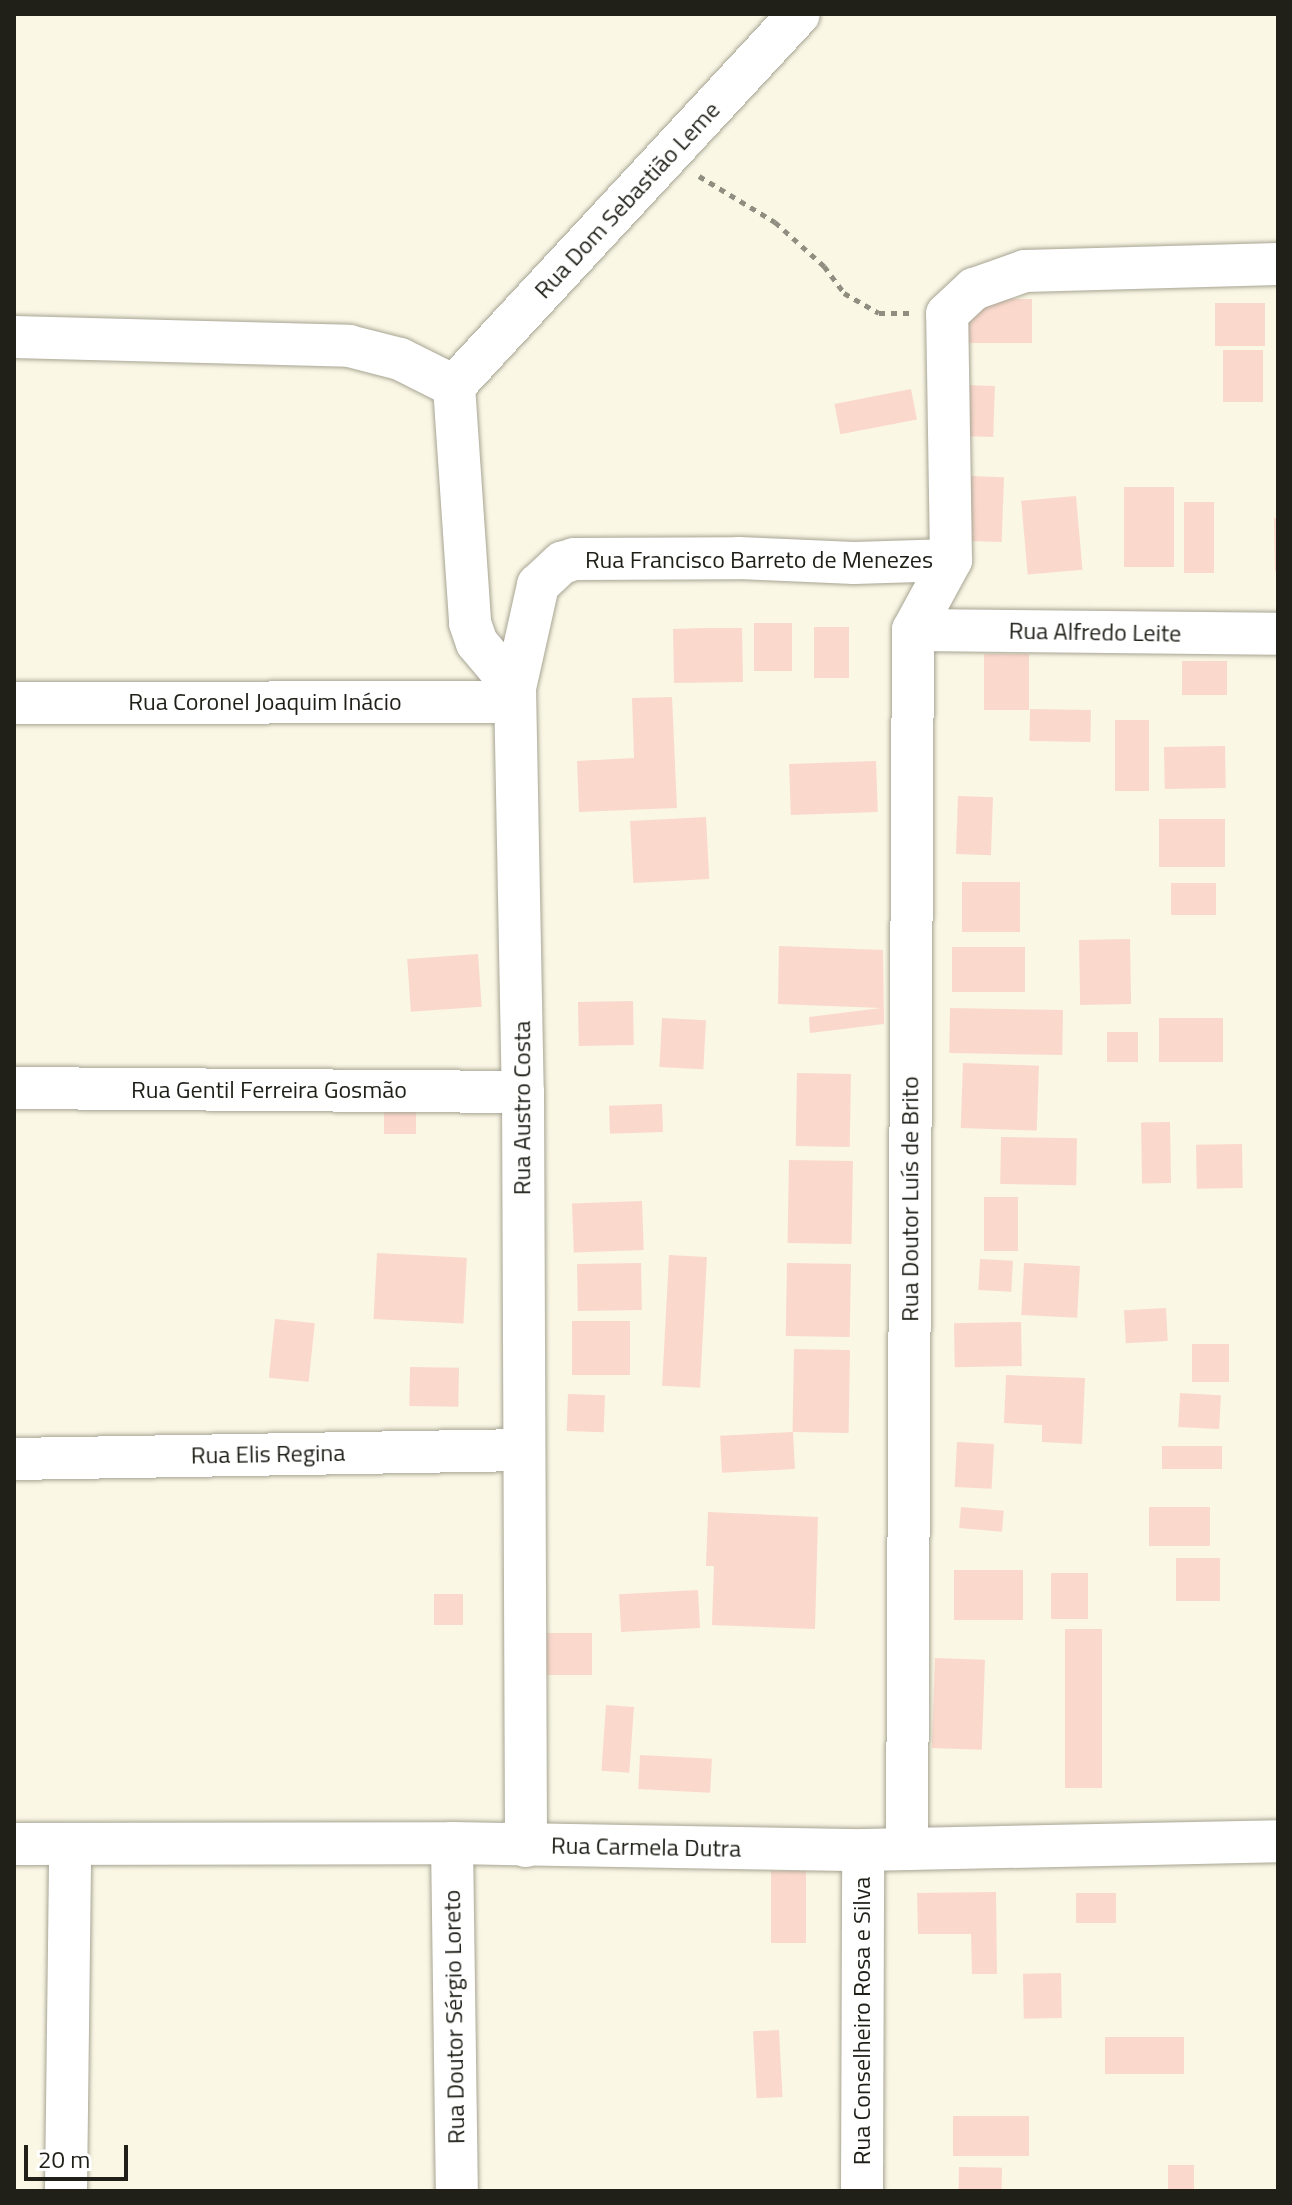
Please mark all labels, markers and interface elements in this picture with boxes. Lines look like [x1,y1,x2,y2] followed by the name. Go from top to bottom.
[528,96,726,304] street label: Rua Dom Sebastião Leme
[585,546,933,574] street label: Rua Francisco Barreto de Menezes
[1008,616,1182,648] street label: Rua Alfredo Leite
[128,688,402,716] street label: Rua Coronel Joaquim Inácio
[508,1021,536,1195] street label: Rua Austro Costa
[131,1076,407,1104] street label: Rua Gentil Ferreira Gosmão
[896,1076,924,1322] street label: Rua Doutor Luís de Brito
[191,1438,345,1470] street label: Rua Elis Regina
[551,1831,741,1863] street label: Rua Carmela Dutra
[848,1877,876,2165] street label: Rua Conselheiro Rosa e Silva
[437,1890,471,2144] street label: Rua Doutor Sérgio Loreto
[28,2129,132,2179] scale bar
[38,2141,90,2177] text: 20 m

